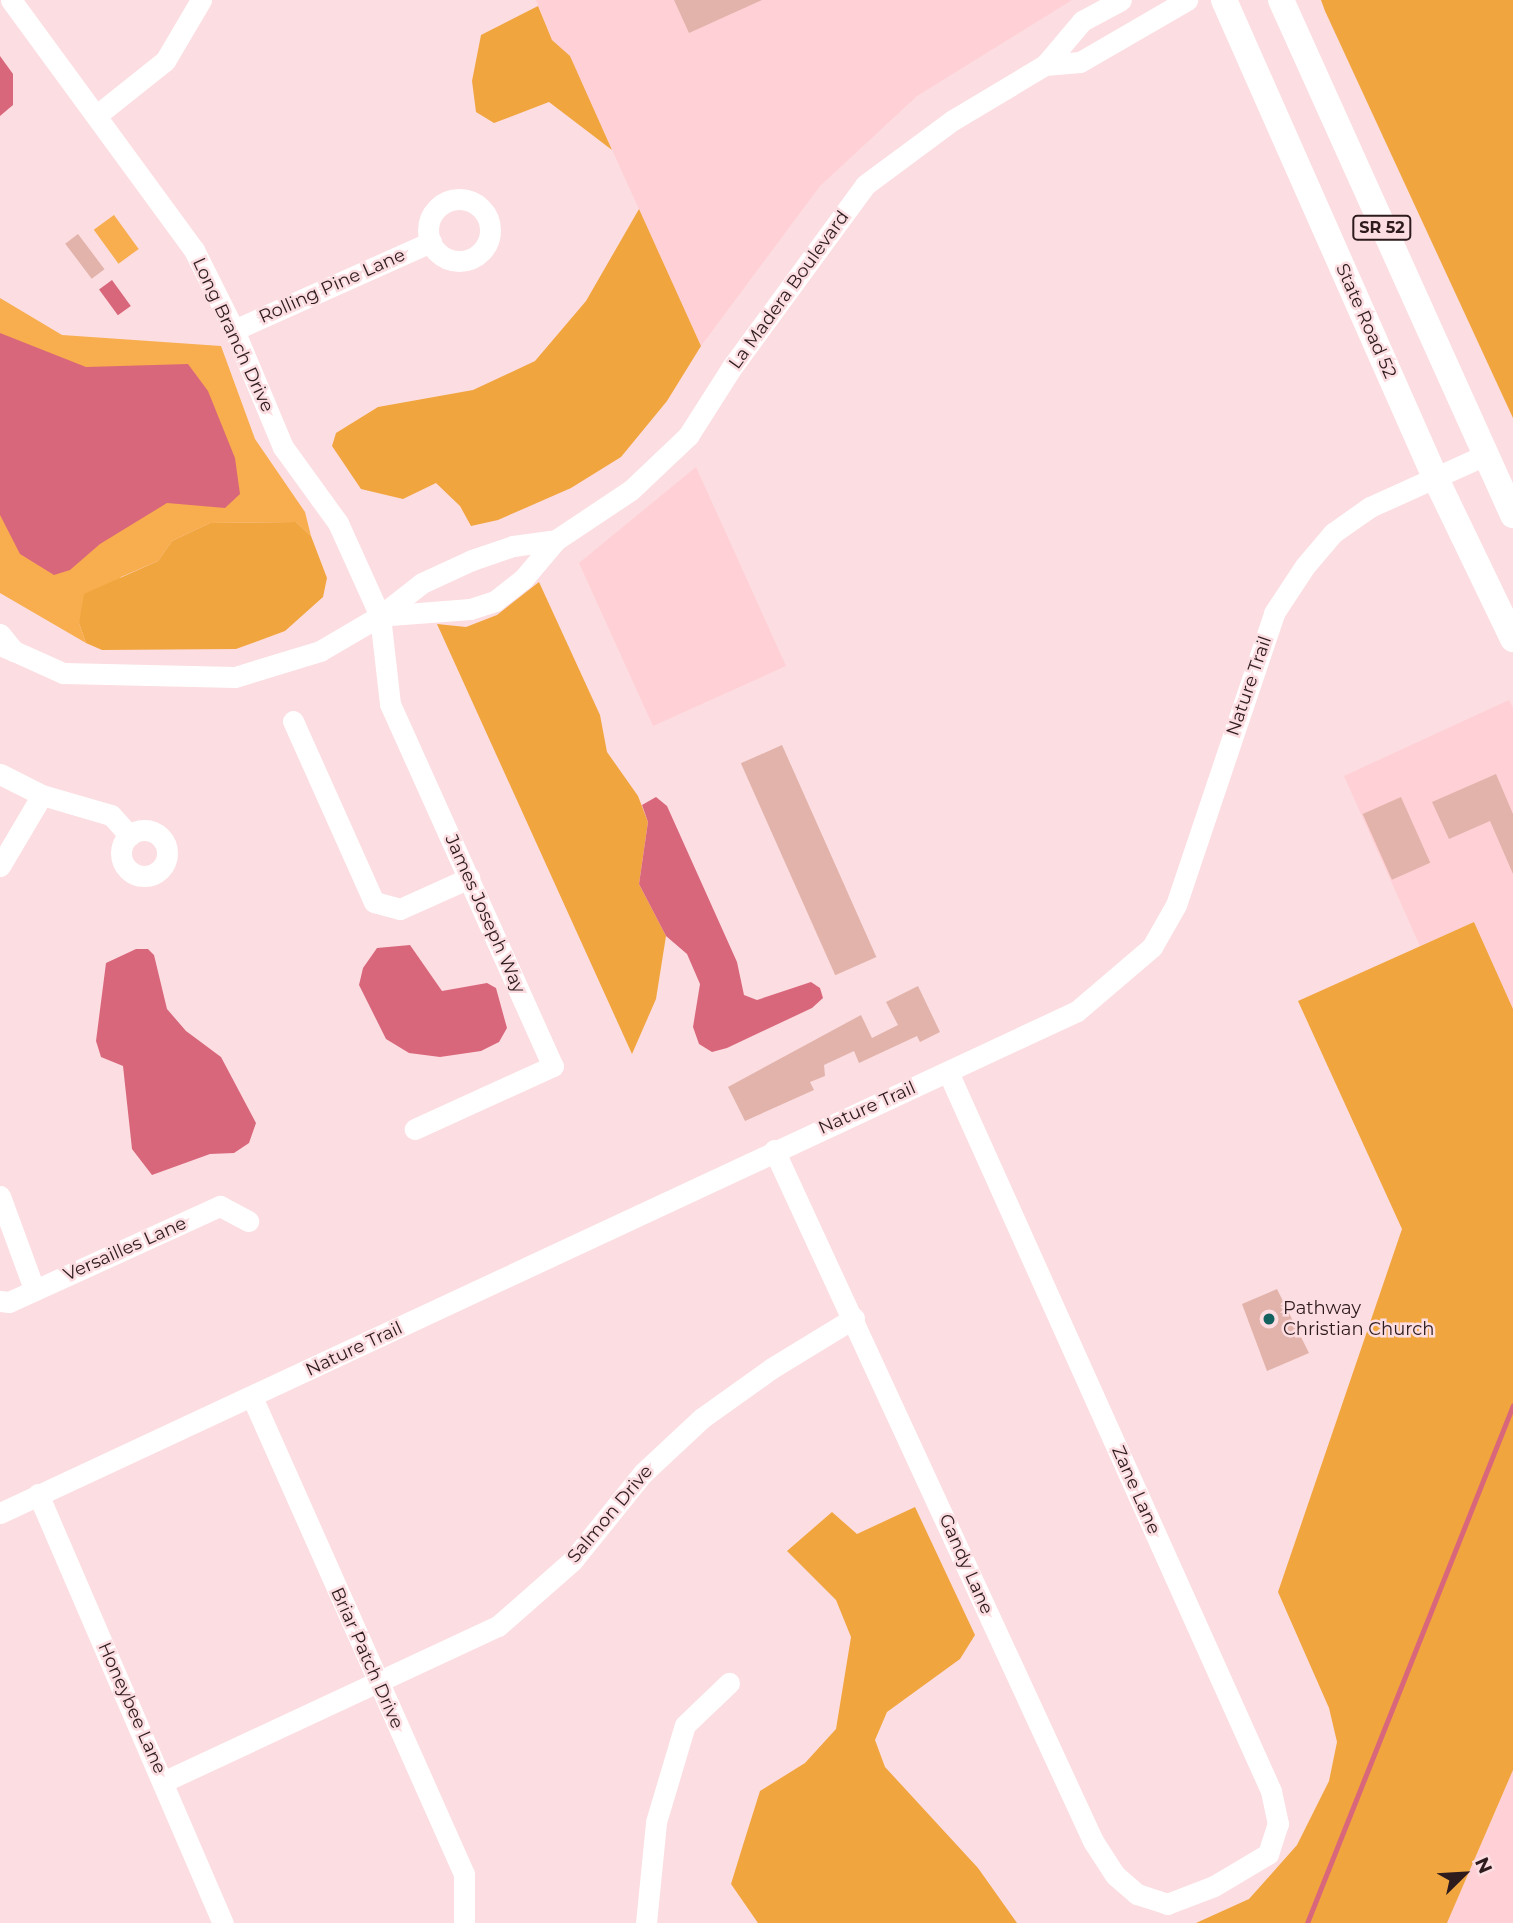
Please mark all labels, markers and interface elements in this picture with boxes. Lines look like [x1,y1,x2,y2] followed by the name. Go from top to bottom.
[724,207,854,373] street label: La Madera Boulevard
[1352,216,1412,240] road number: SR 52
[256,244,408,328] street label: Rolling Pine Lane
[188,254,278,416] street label: Long Branch Drive
[1331,260,1401,382] street label: State Road 52
[1222,633,1276,739] street label: Nature Trail
[440,831,530,997] street label: James Joseph Way
[815,1077,919,1139] street label: Nature Trail
[60,1212,190,1286] street label: Versailles Lane
[1283,1298,1434,1340] place label: Pathway Christian Church
[1261,1311,1277,1327] marker: Pathway Christian Church
[302,1317,406,1381] street label: Nature Trail
[1107,1443,1165,1537] street label: Zane Lane
[563,1461,657,1567] street label: Salmon Drive
[934,1510,998,1618] street label: Gandy Lane
[326,1584,408,1732] street label: Briar Patch Drive
[93,1639,171,1777] street label: Honeybee Lane
[1429,1839,1499,1909] north arrow
[1470,1854,1497,1877] text: N

